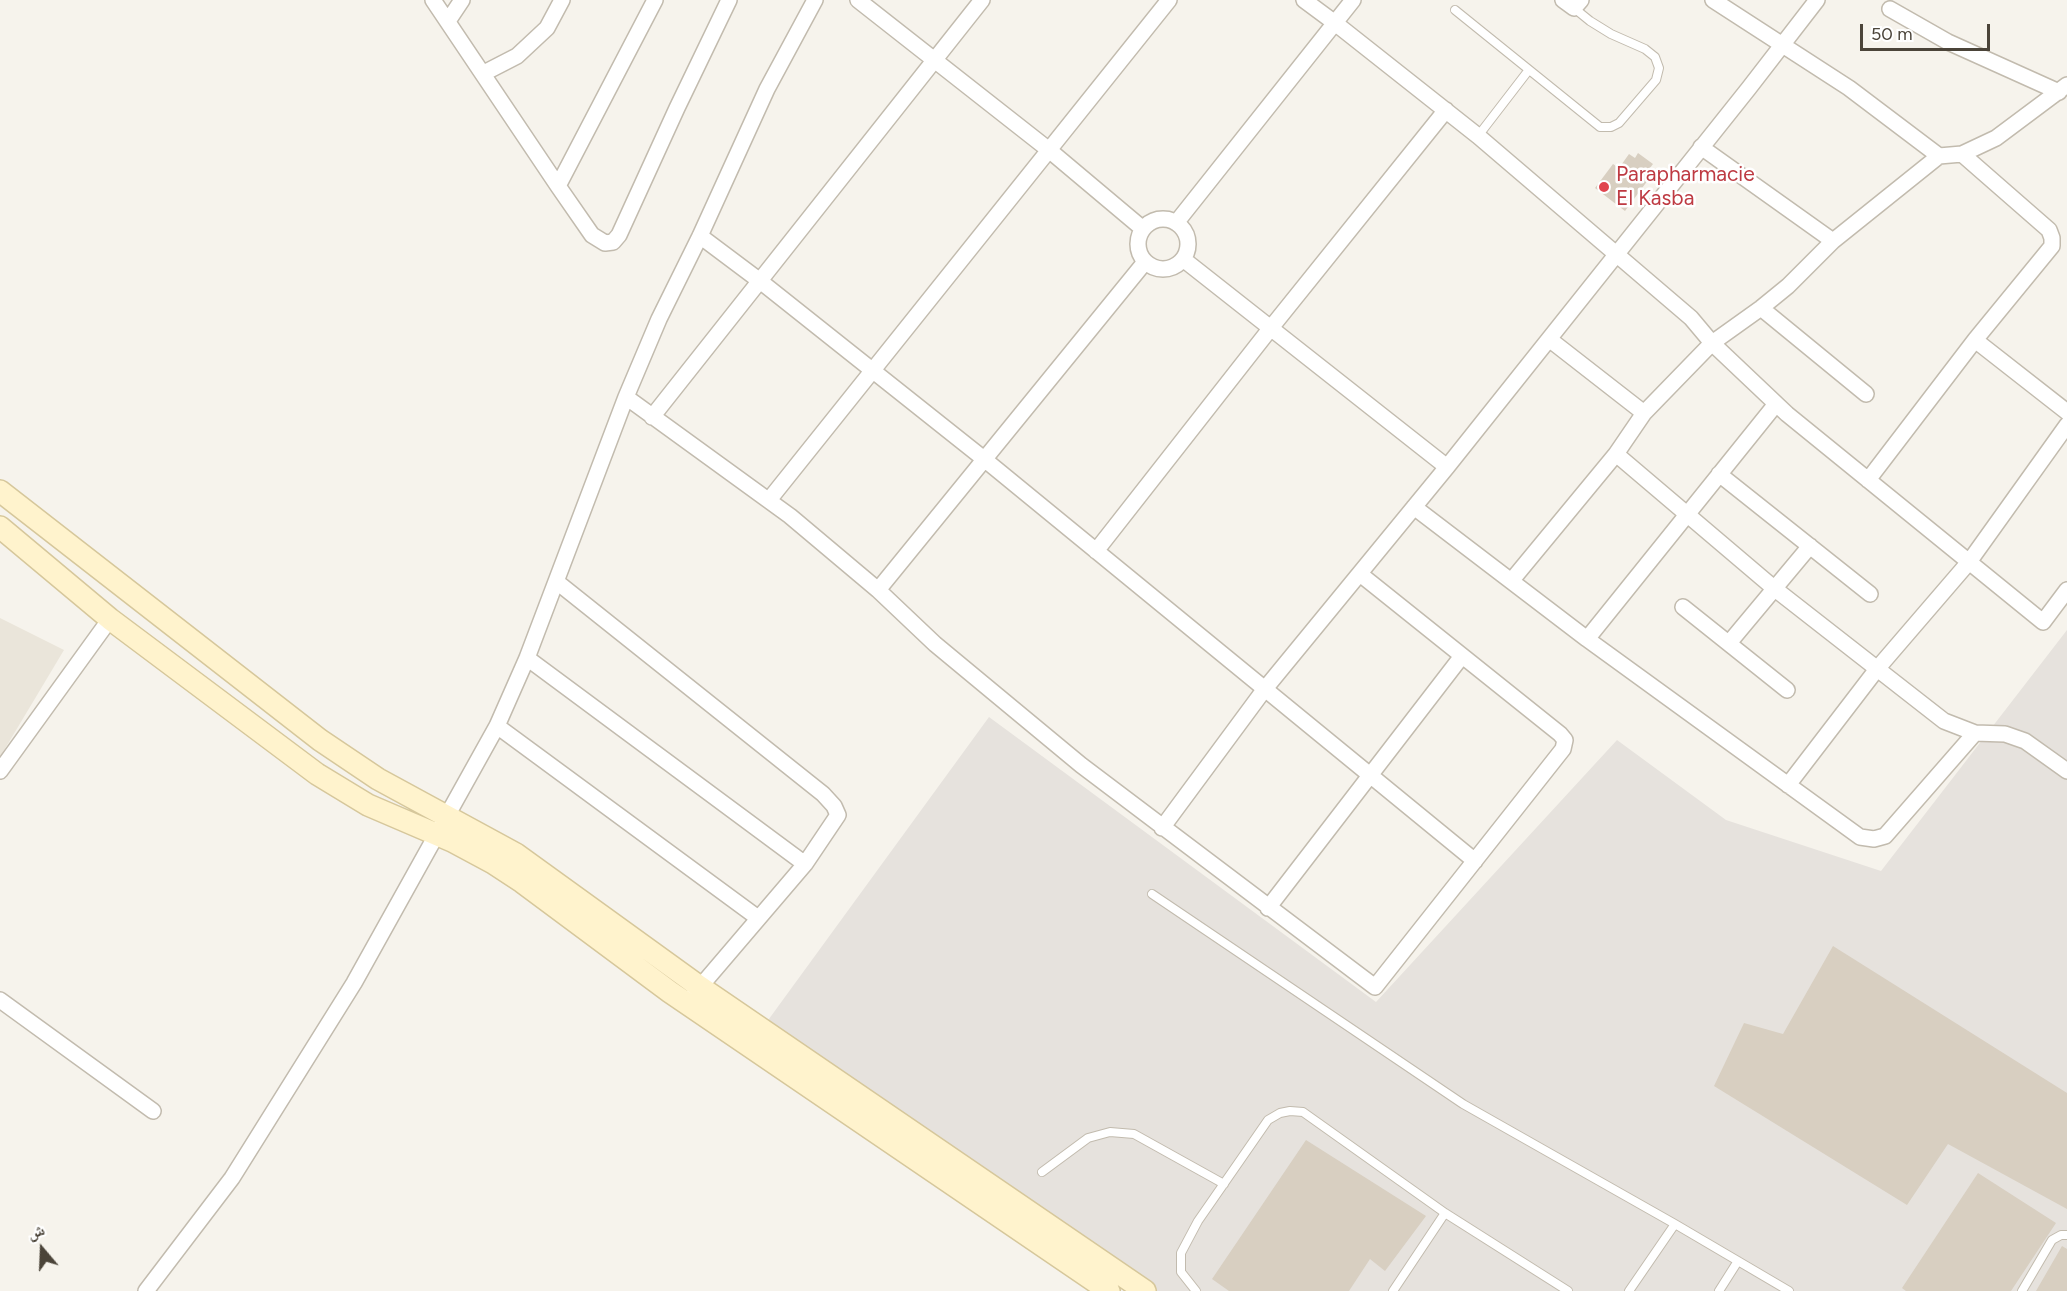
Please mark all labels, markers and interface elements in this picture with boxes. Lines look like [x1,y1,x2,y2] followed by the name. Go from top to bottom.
[1863,12,1994,50] scale bar
[1871,23,1913,45] text: 50 m
[1616,162,1755,212] place label: Parapharmacie El Kasba
[1597,180,1611,194] marker: Parapharmacie El Kasba
[12,1219,72,1279] north arrow
[25,1220,47,1243] text: ش

